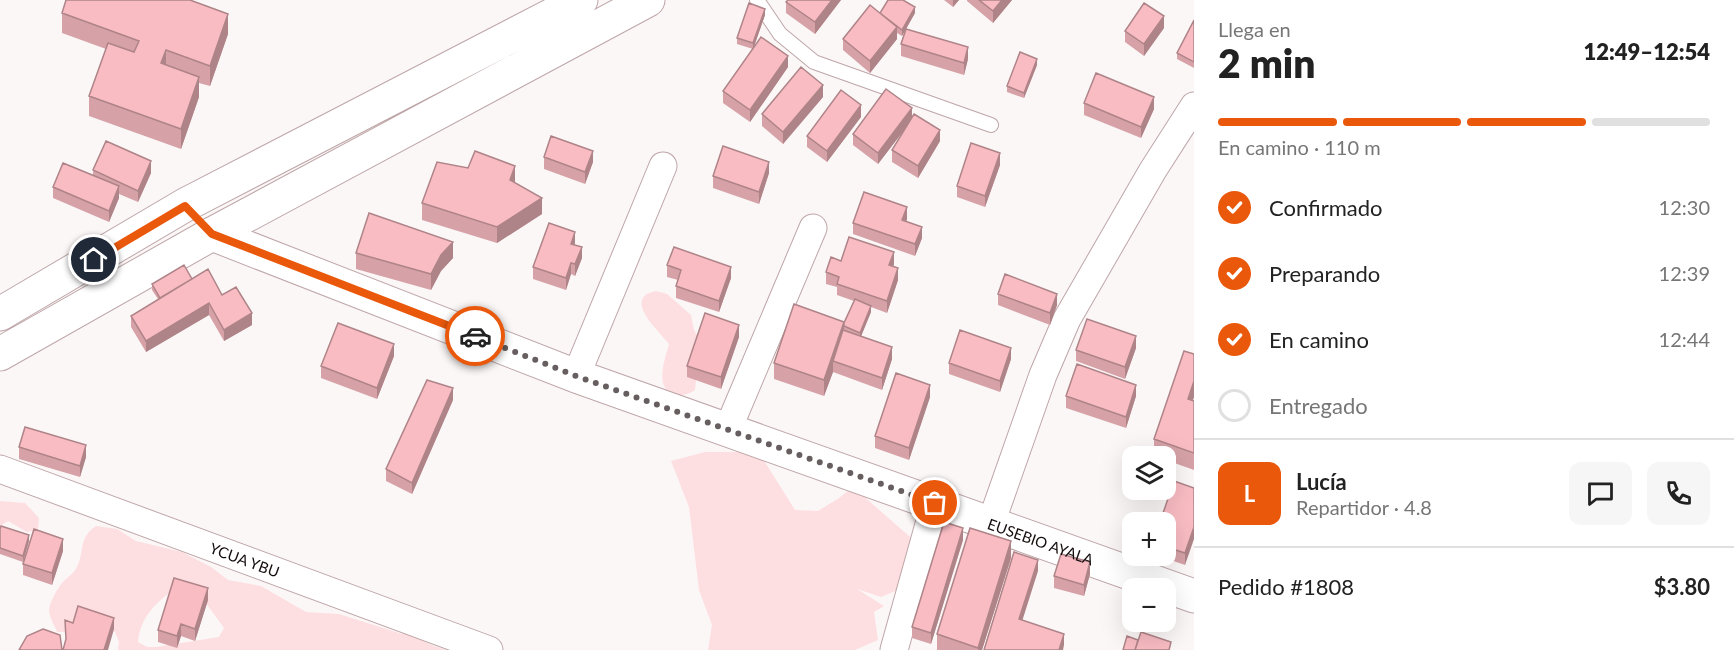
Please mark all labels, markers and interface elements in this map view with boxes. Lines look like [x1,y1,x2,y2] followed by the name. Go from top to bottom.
[1218,17,1291,41] text: Llega en
[1584,38,1710,65] text: 12:49–12:54
[1218,40,1315,86] text: 2 min
[1218,135,1381,159] text: En camino · 110 m
[1218,191,1251,224] icon: check
[1269,194,1382,221] text: Confirmado
[1659,195,1710,219] text: 12:30
[68,234,119,285] pin
[77,243,110,276] icon: home
[1218,257,1251,290] icon: check
[1269,260,1380,287] text: Preparando
[1659,261,1710,285] text: 12:39
[445,306,505,366] courier
[459,320,492,353] icon: car
[1218,323,1251,356] icon: check
[1269,326,1369,353] text: En camino
[1659,327,1710,351] text: 12:44
[1269,392,1368,419] text: Entregado
[1122,446,1176,632] map controls
[1122,446,1176,500] button: layers
[1569,462,1632,525] button: chat
[1647,462,1710,525] button: phone
[1296,468,1347,495] text: Lucía
[909,477,960,528] pin
[1244,480,1255,507] text: L
[918,486,951,519] icon: bag
[1296,495,1432,519] text: Repartidor · 4.8
[1122,512,1176,566] button: +
[985,514,1097,569] street label: EUSEBIO AYALA
[208,539,282,581] street label: YCUA YBU
[1218,573,1354,600] text: Pedido #1808
[1654,573,1710,600] text: $3.80
[1122,578,1176,632] button: −

